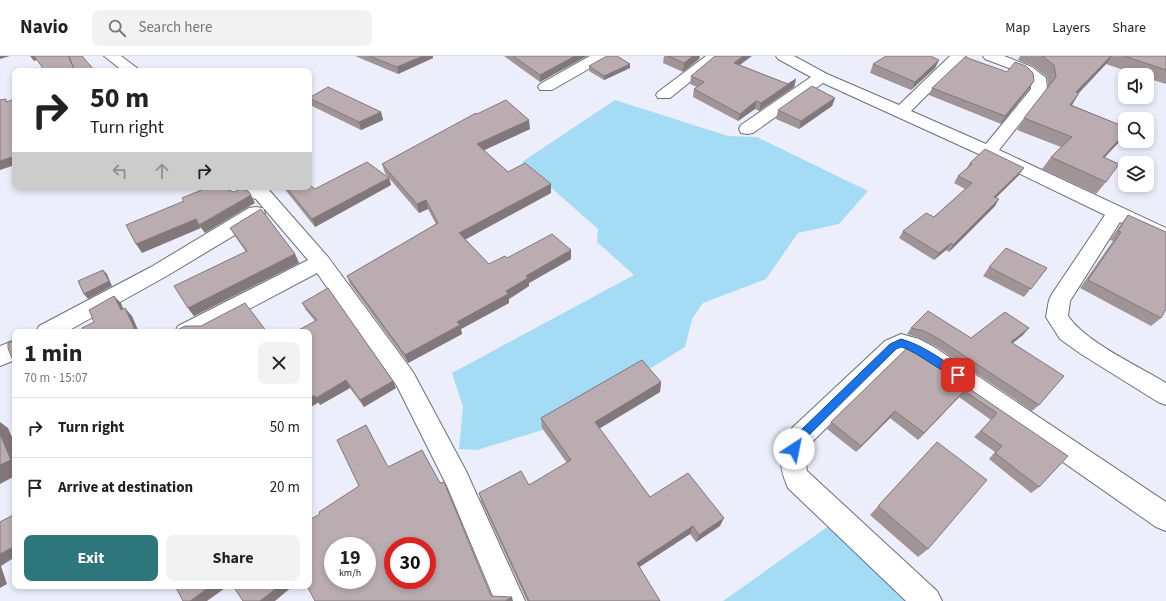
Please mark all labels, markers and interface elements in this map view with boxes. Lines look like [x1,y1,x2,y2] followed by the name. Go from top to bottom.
[92,10,372,46] search box
[20,14,68,41] text: Navio
[106,17,128,39] icon: search
[138,17,212,38] text: Search here
[1005,18,1030,38] text: Map
[1052,18,1090,38] text: Layers
[1112,18,1146,38] text: Share
[1118,68,1154,192] map controls
[1118,68,1154,104] button: sound
[90,78,149,118] text: 50 m
[24,84,76,136] icon: right
[1118,112,1154,148] button: search
[90,115,164,140] text: Turn right
[1118,156,1154,192] button: layers
[109,160,131,182] icon: left
[151,160,173,182] icon: ahead
[193,160,215,182] icon: right
[24,336,82,371] text: 1 min
[258,342,300,384] button: close
[941,358,975,392] pin
[947,364,969,386] icon: arrive
[24,369,88,387] text: 70 m · 15:07
[24,417,46,439] icon: right
[58,417,124,438] text: Turn right
[270,417,300,438] text: 50 m
[773,428,815,470] position arrow
[24,477,46,499] icon: arrive
[58,477,193,498] text: Arrive at destination
[270,477,300,498] text: 20 m
[24,535,158,581] button: Exit
[166,535,300,581] button: Share
[384,537,436,589] speed limit sign: 30
[339,544,361,572] text: 19
[339,566,361,580] text: km/h

